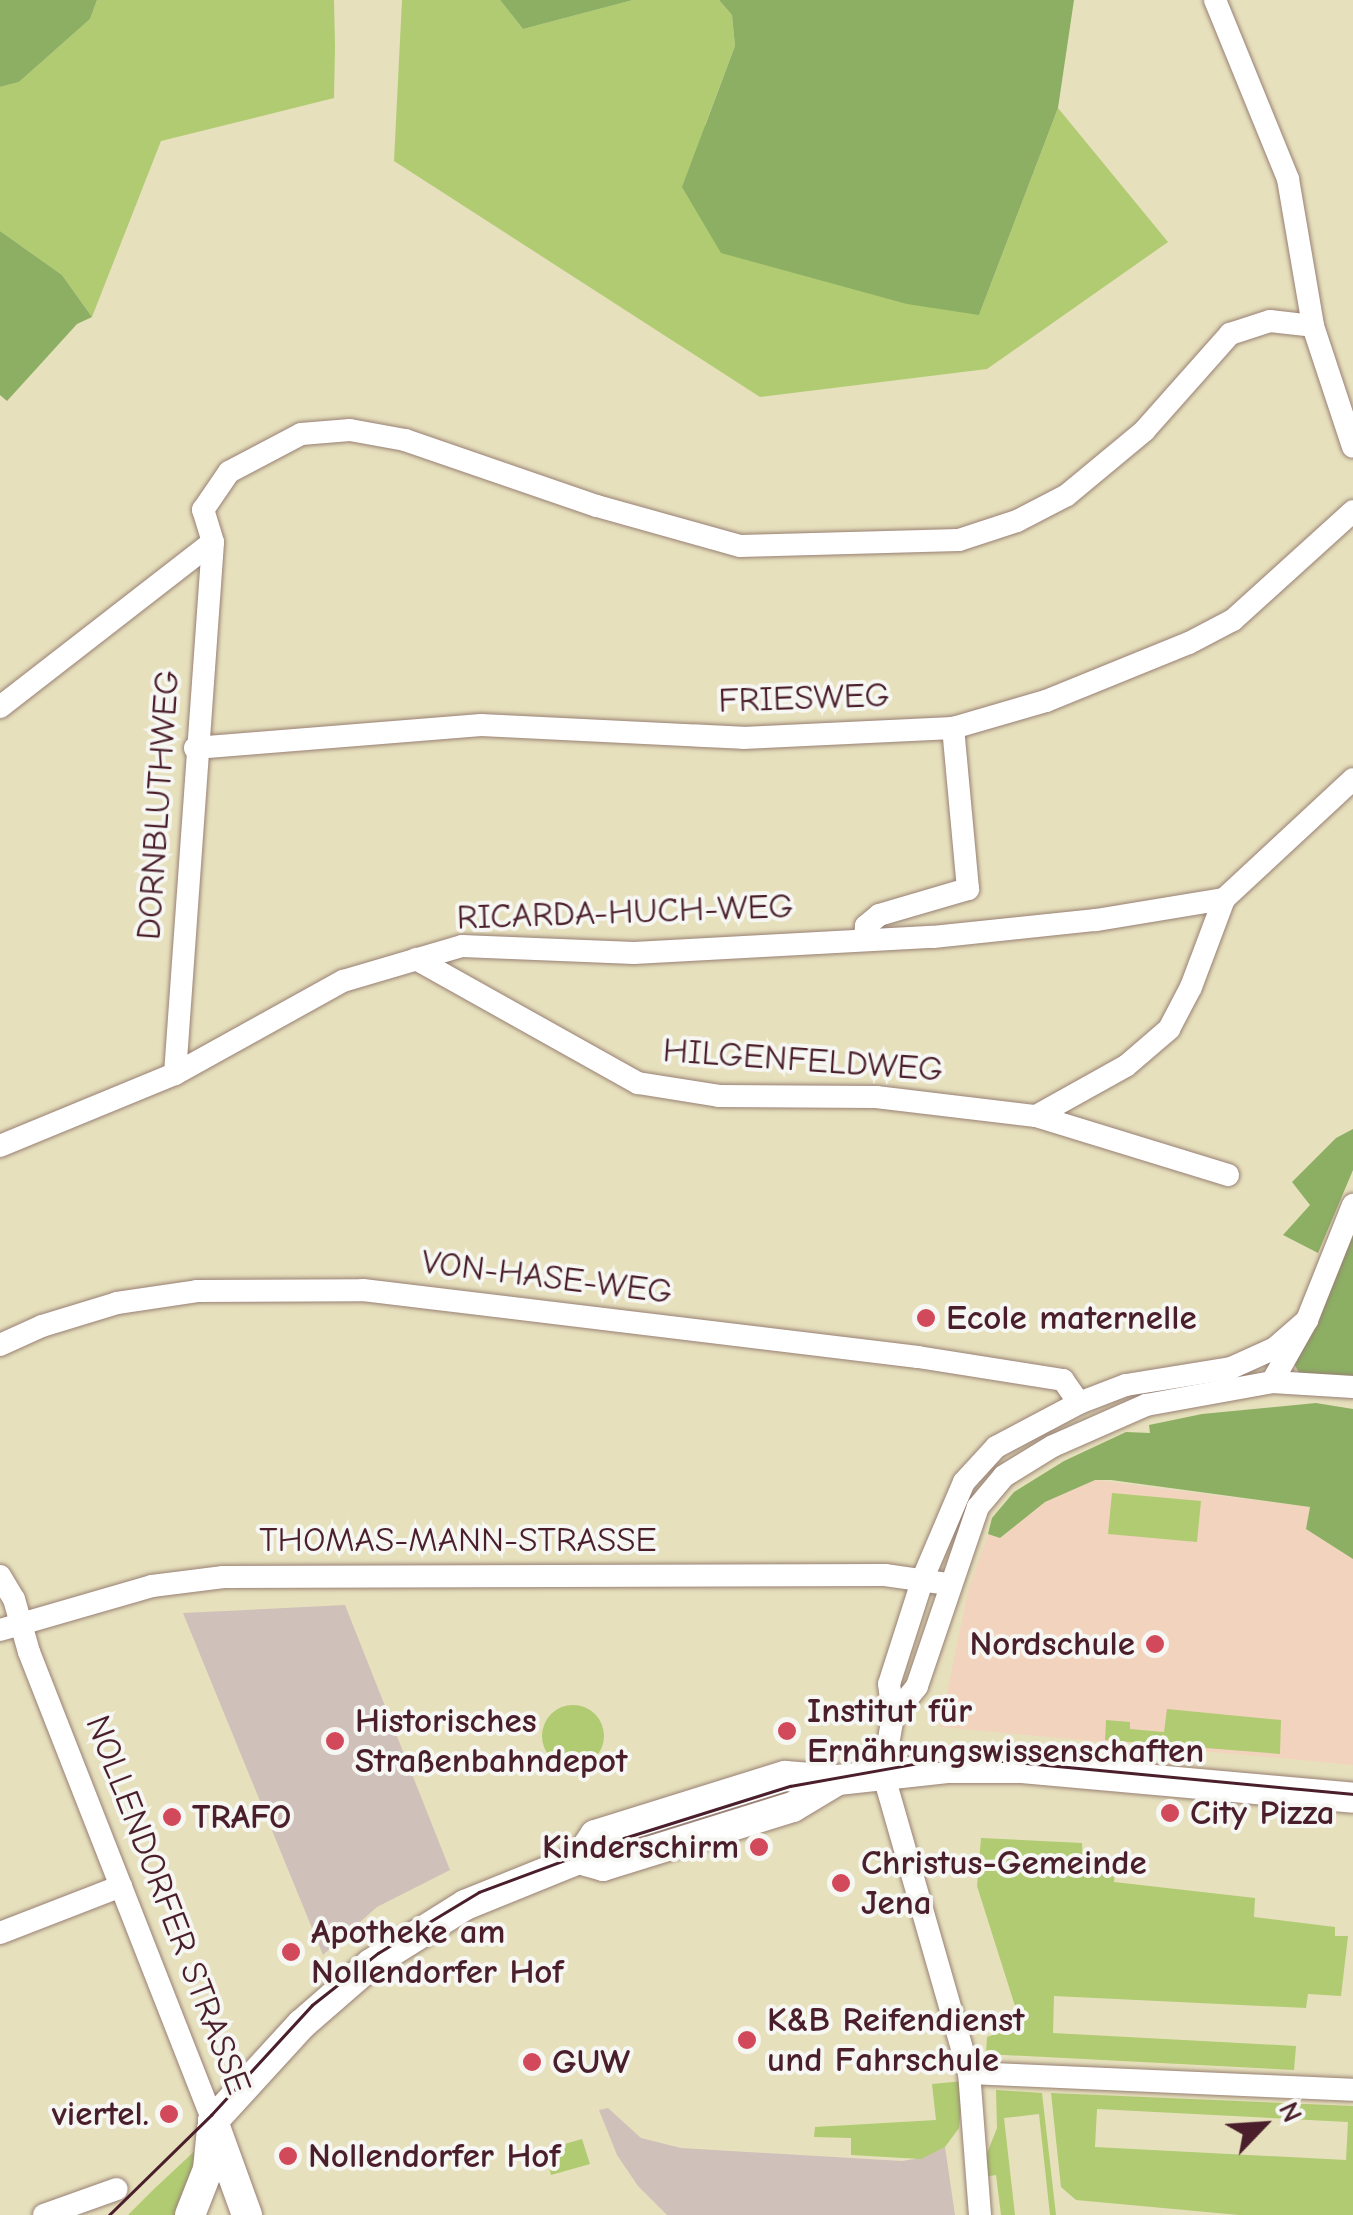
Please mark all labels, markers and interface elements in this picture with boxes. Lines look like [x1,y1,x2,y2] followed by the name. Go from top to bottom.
[128,669,188,941] street label: DORNBLUTHWEG
[718,674,890,722] street label: FRIESWEG
[456,885,794,939] street label: RICARDA-HUCH-WEG
[661,1029,945,1091] street label: HILGENFELDWEG
[419,1241,675,1313] street label: VON-HASE-WEG
[946,1297,1197,1339] place label: Ecole maternelle
[915,1307,937,1329] marker: Ecole maternelle
[259,1519,657,1561] street label: THOMAS-MANN-STRASSE
[969,1623,1135,1665] place label: Nordschule
[1144,1633,1166,1655] marker: Nordschule
[807,1690,1204,1772] place label: Institut für Ernährungswissenschaften
[355,1700,628,1782] place label: Historisches Straßenbahndepot
[76,1710,260,2100] street label: NOLLENDORFER STRASSE
[776,1720,798,1742] marker: Institut für Ernährungswissenschaften
[324,1730,346,1752] marker: Historisches Straßenbahndepot
[1190,1792,1335,1834] place label: City Pizza
[192,1796,291,1838] place label: TRAFO
[1159,1802,1181,1824] marker: City Pizza
[161,1806,183,1828] marker: TRAFO
[542,1826,739,1868] place label: Kinderschirm
[748,1836,770,1858] marker: Kinderschirm
[861,1842,1147,1924] place label: Christus-Gemeinde Jena
[830,1872,852,1894] marker: Christus-Gemeinde Jena
[311,1911,564,1993] place label: Apotheke am Nollendorfer Hof
[280,1941,302,1963] marker: Apotheke am Nollendorfer Hof
[767,1999,1025,2081] place label: K&B Reifendienst und Fahrschule
[736,2029,758,2051] marker: K&B Reifendienst und Fahrschule
[552,2041,630,2083] place label: GUW
[521,2051,543,2073] marker: GUW
[1213,2075,1313,2175] north arrow
[52,2093,149,2135] place label: viertel.
[1272,2097,1309,2127] text: N
[158,2103,180,2125] marker: viertel.
[308,2135,561,2177] place label: Nollendorfer Hof
[277,2145,299,2167] marker: Nollendorfer Hof

